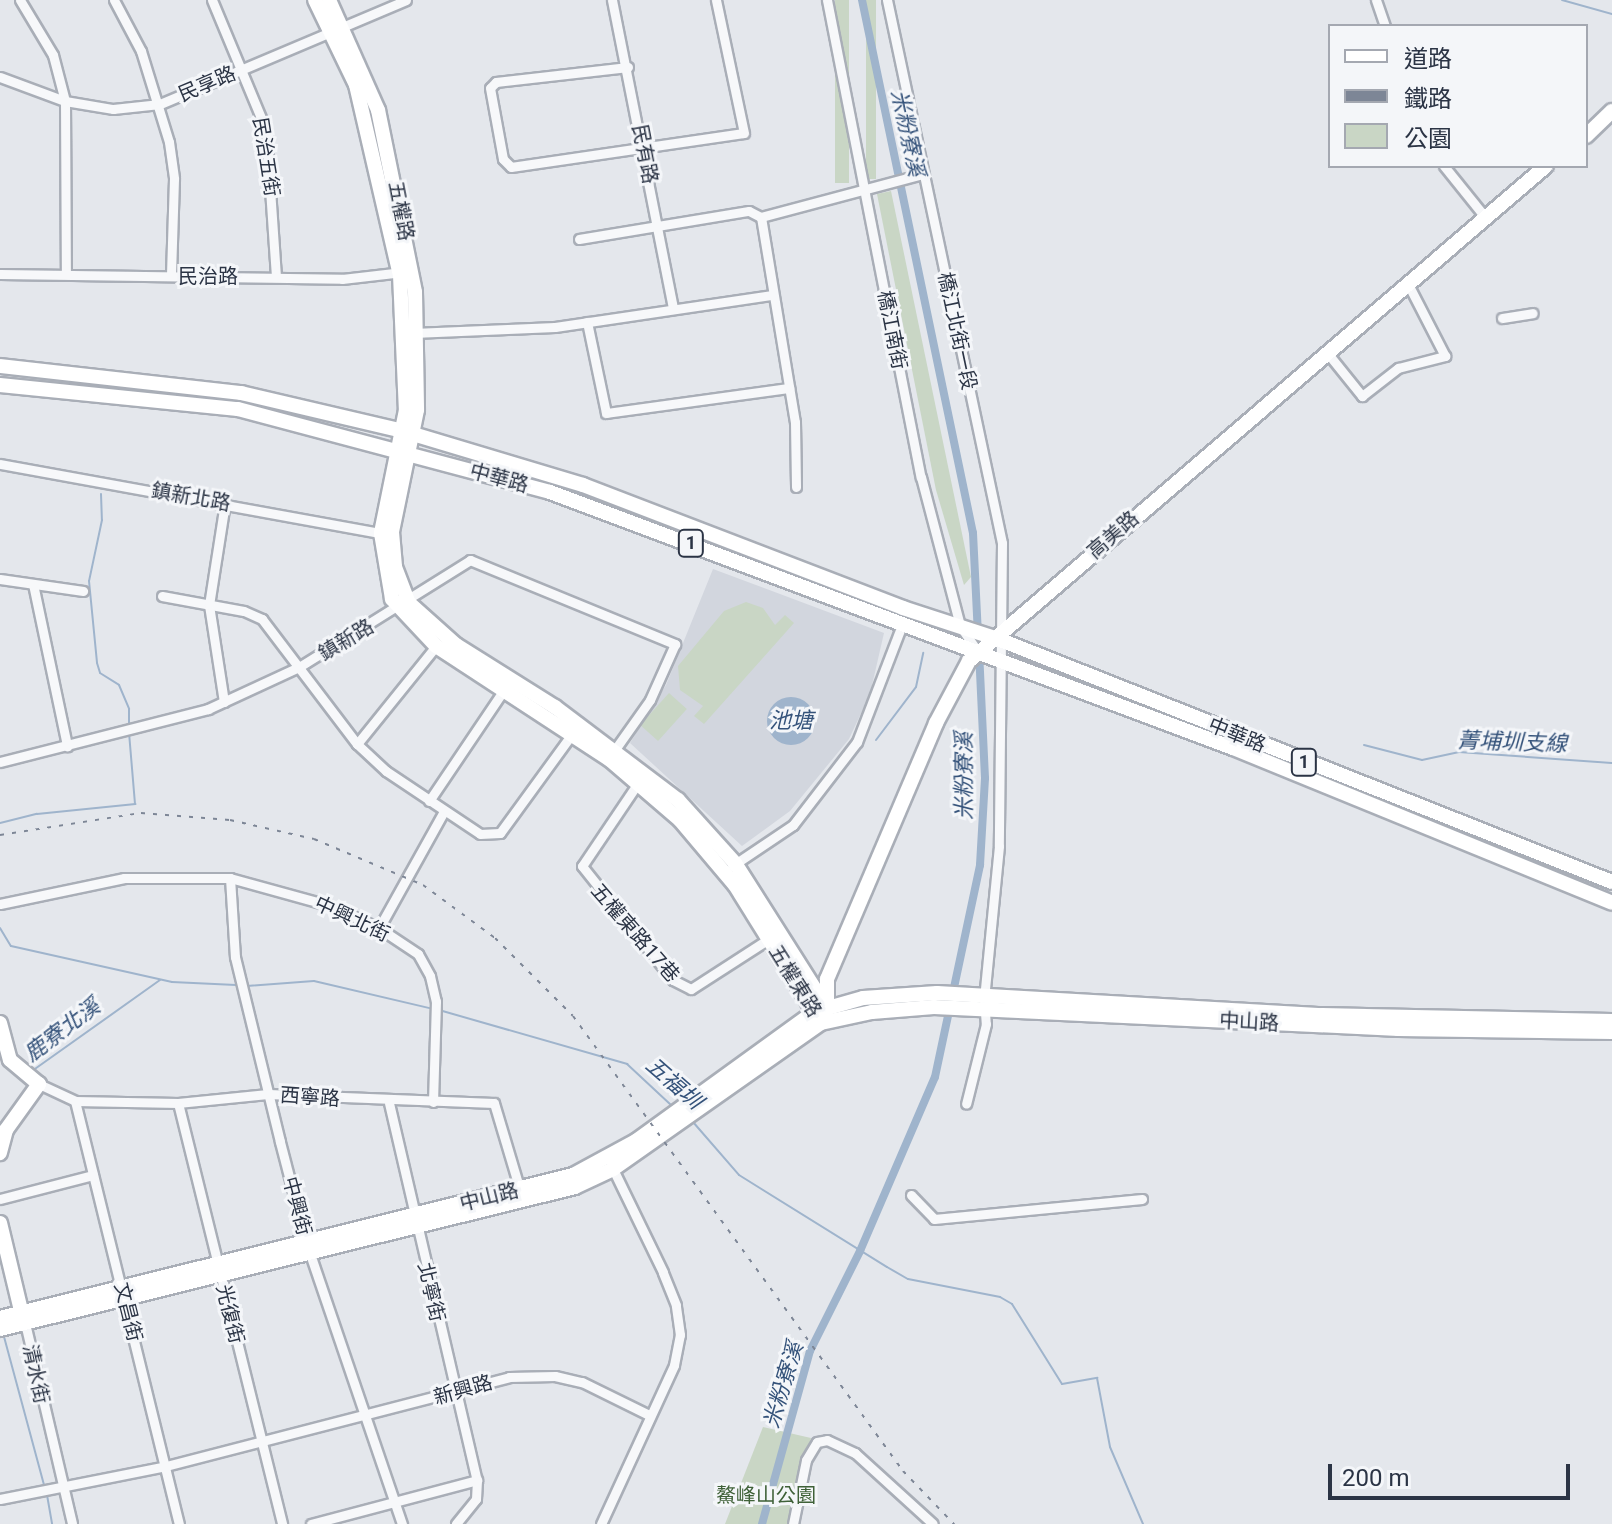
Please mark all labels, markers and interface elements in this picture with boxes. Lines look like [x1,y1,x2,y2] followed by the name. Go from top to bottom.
[1328,24,1588,168] legend
[1404,45,1452,73] text: 道路
[175,61,239,107] street label: 民享路
[1404,85,1452,113] text: 鐵路
[886,87,930,179] water label: 米粉寮溪
[248,116,284,198] street label: 民治五街
[627,122,663,186] street label: 民有路
[1404,125,1452,153] text: 公園
[383,179,419,243] street label: 五權路
[178,264,238,288] street label: 民治路
[933,270,981,392] street label: 橋江北街一段
[873,288,911,372] street label: 橋江南街
[467,459,531,497] street label: 中華路
[150,478,232,516] street label: 鎮新北路
[1082,506,1144,564] street label: 高美路
[677,529,705,557] road number: 1
[314,614,378,666] street label: 鎮新路
[769,708,813,734] water label: 池塘
[1205,713,1269,757] street label: 中華路
[1457,727,1567,757] water label: 菁埔圳支線
[951,732,977,820] water label: 米粉寮溪
[1290,748,1318,776] road number: 1
[586,879,684,987] street label: 五權東路17巷
[311,891,393,947] street label: 中興北街
[764,941,826,1021] street label: 五權東路
[19,993,105,1067] water label: 鹿寮北溪
[1218,1008,1280,1036] street label: 中山路
[640,1051,708,1115] water label: 五福圳
[279,1083,341,1111] street label: 西寧路
[278,1174,316,1238] street label: 中興街
[457,1178,521,1216] street label: 中山路
[413,1260,449,1324] street label: 北寧街
[109,1280,147,1344] street label: 文昌街
[211,1282,249,1346] street label: 光復街
[758,1339,808,1431] water label: 米粉寮溪
[18,1342,54,1406] street label: 清水街
[431,1370,495,1410] street label: 新興路
[1332,1448,1574,1498] scale bar
[1342,1464,1409,1492] text: 200 m
[716,1483,816,1507] park label: 鰲峰山公園

